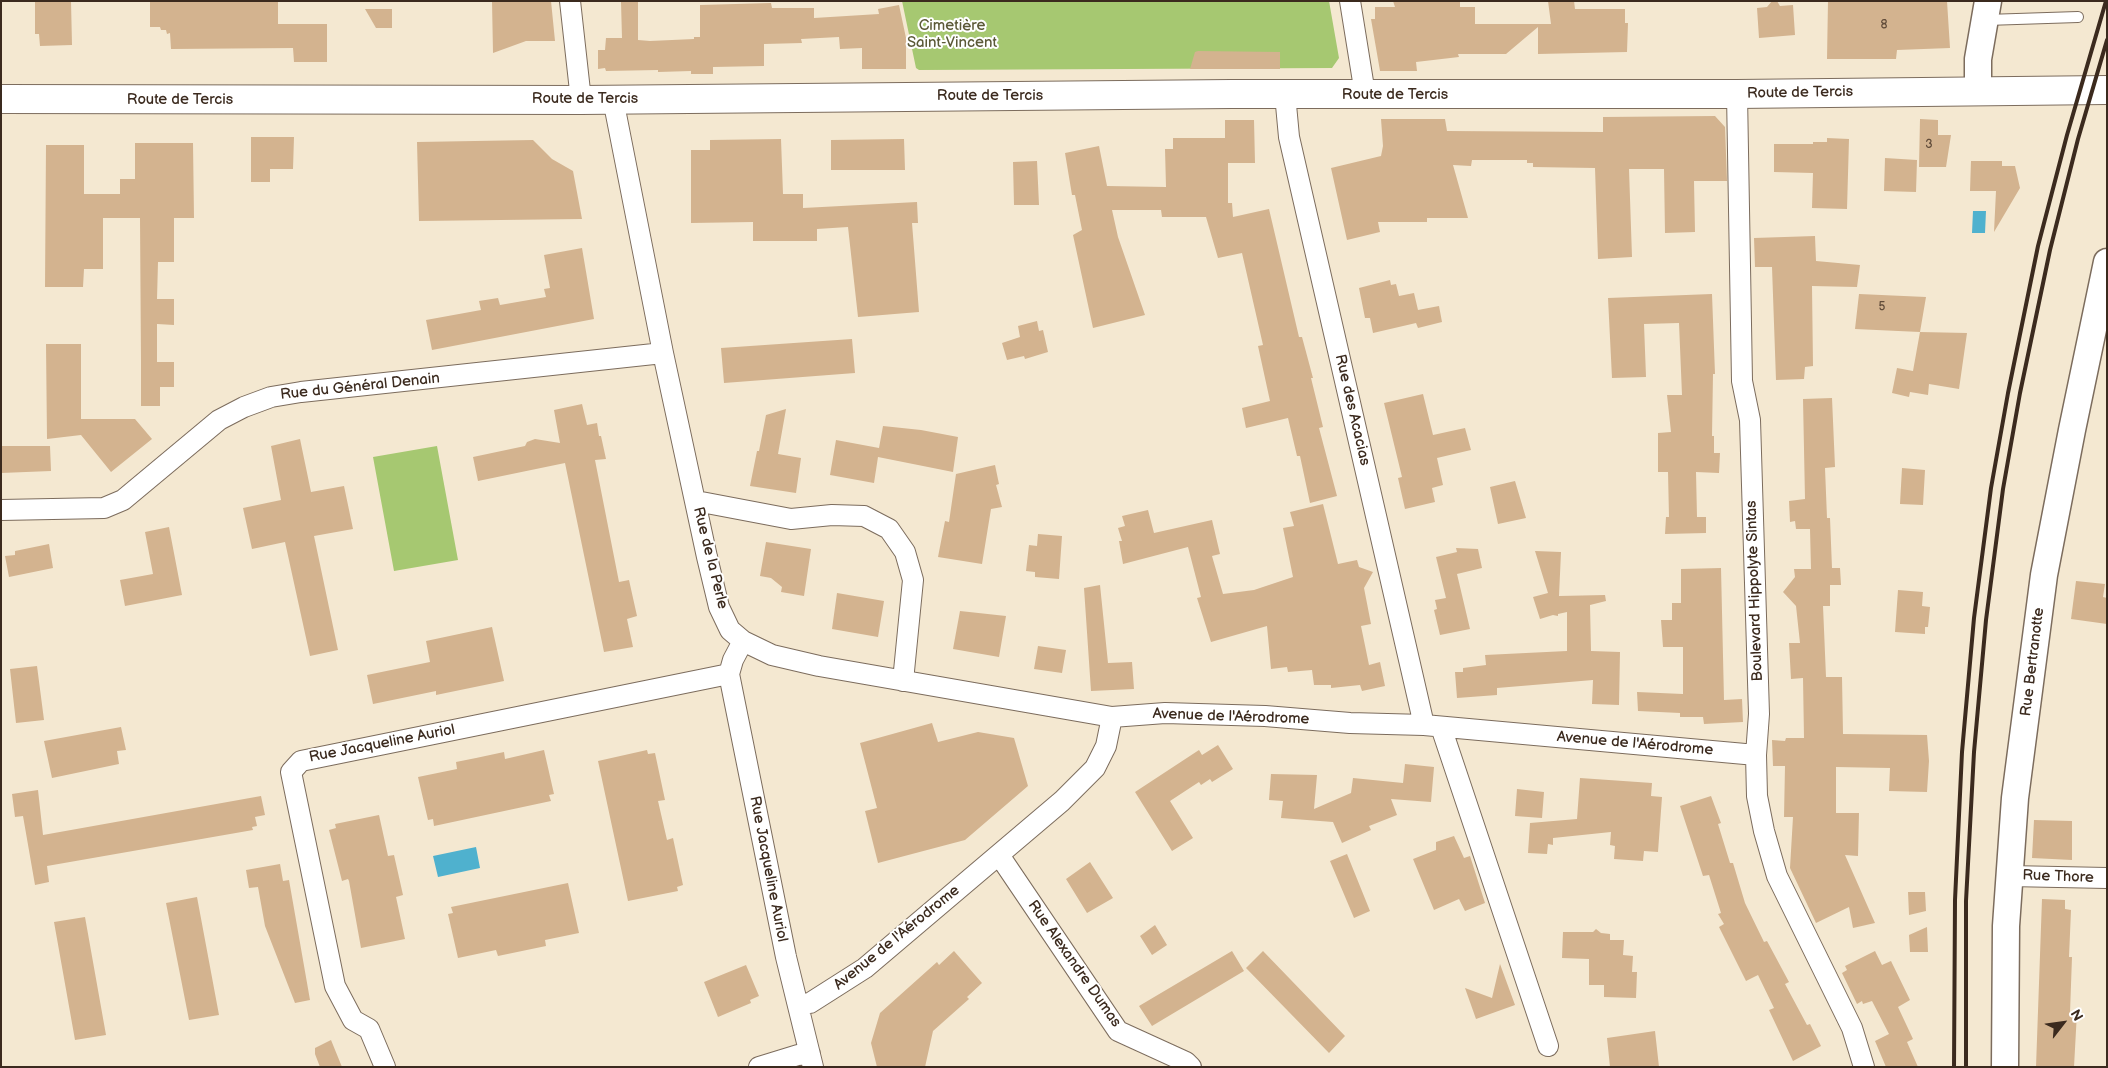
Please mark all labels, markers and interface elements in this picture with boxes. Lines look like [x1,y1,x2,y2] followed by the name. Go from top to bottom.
[907,17,997,52] park label: Cimetière Saint-Vincent
[1881,18,1887,32] house number: 8
[1747,83,1853,103] street label: Route de Tercis
[1342,86,1448,104] street label: Route de Tercis
[937,87,1043,105] street label: Route de Tercis
[532,90,638,108] street label: Route de Tercis
[127,91,233,109] street label: Route de Tercis
[1925,138,1933,152] house number: 3
[1879,300,1885,314] house number: 5
[1330,353,1374,467] street label: Rue des Acacias
[279,370,441,404] street label: Rue du Général Denain
[1743,500,1767,682] street label: Boulevard Hippolyte Sintas
[689,505,731,611] street label: Rue de la Perle
[2017,607,2049,717] street label: Rue Bertranotte
[1152,705,1310,729] street label: Avenue de l'Aérodrome
[307,721,457,767] street label: Rue Jacqueline Auriol
[1556,728,1714,760] street label: Avenue de l'Aérodrome
[745,794,791,944] street label: Rue Jacqueline Auriol
[2022,867,2094,887] street label: Rue Thore
[830,882,964,994] street label: Avenue de l'Aérodrome
[1023,897,1125,1031] street label: Rue Alexandre Dumas
[2038,998,2088,1048] north arrow
[2066,1006,2086,1024] text: N

